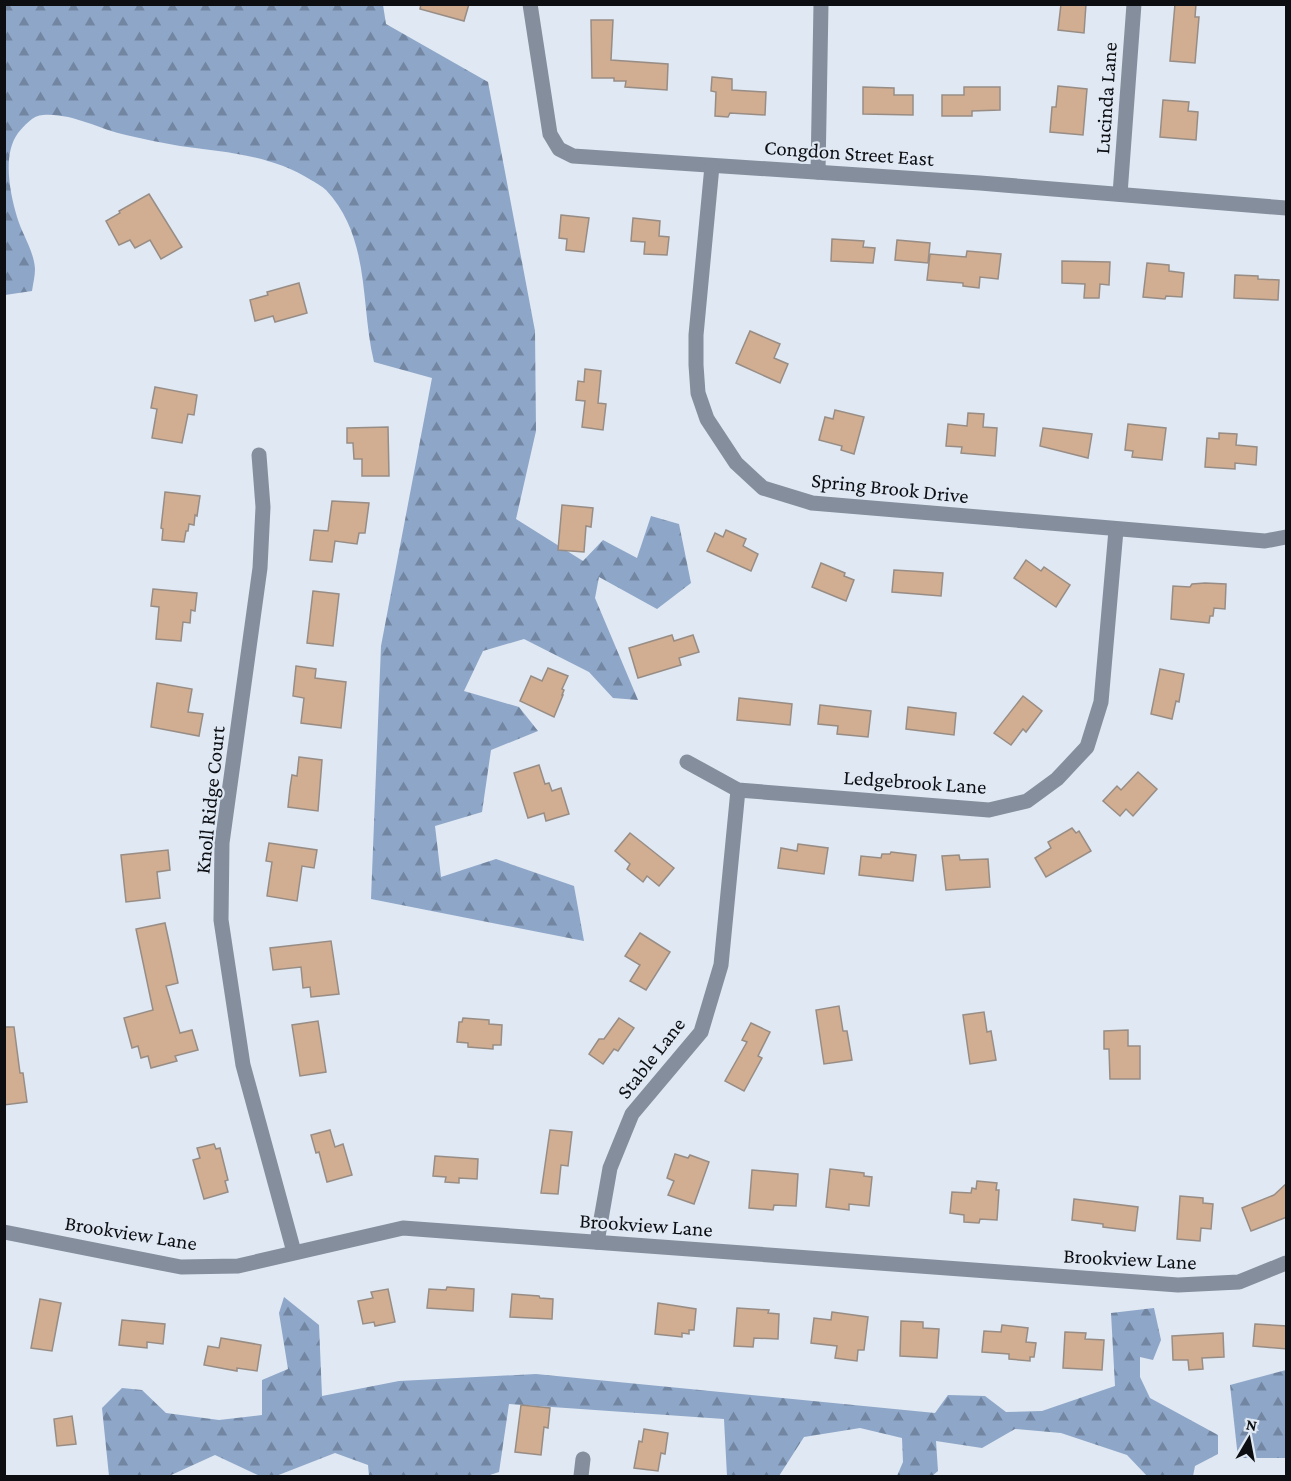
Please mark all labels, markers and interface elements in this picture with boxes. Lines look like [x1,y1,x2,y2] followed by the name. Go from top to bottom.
[1090,41,1122,155] street label: Lucinda Lane
[763,135,936,171] street label: Congdon Street East
[810,468,970,508] street label: Spring Brook Drive
[190,724,230,875] street label: Knoll Ridge Court
[843,765,987,799] street label: Ledgebrook Lane
[612,1013,690,1103] street label: Stable Lane
[579,1208,713,1242] street label: Brookview Lane
[63,1211,199,1255] street label: Brookview Lane
[1063,1244,1197,1274] street label: Brookview Lane
[1219,1409,1279,1469] north arrow
[1245,1415,1258,1434] text: N

